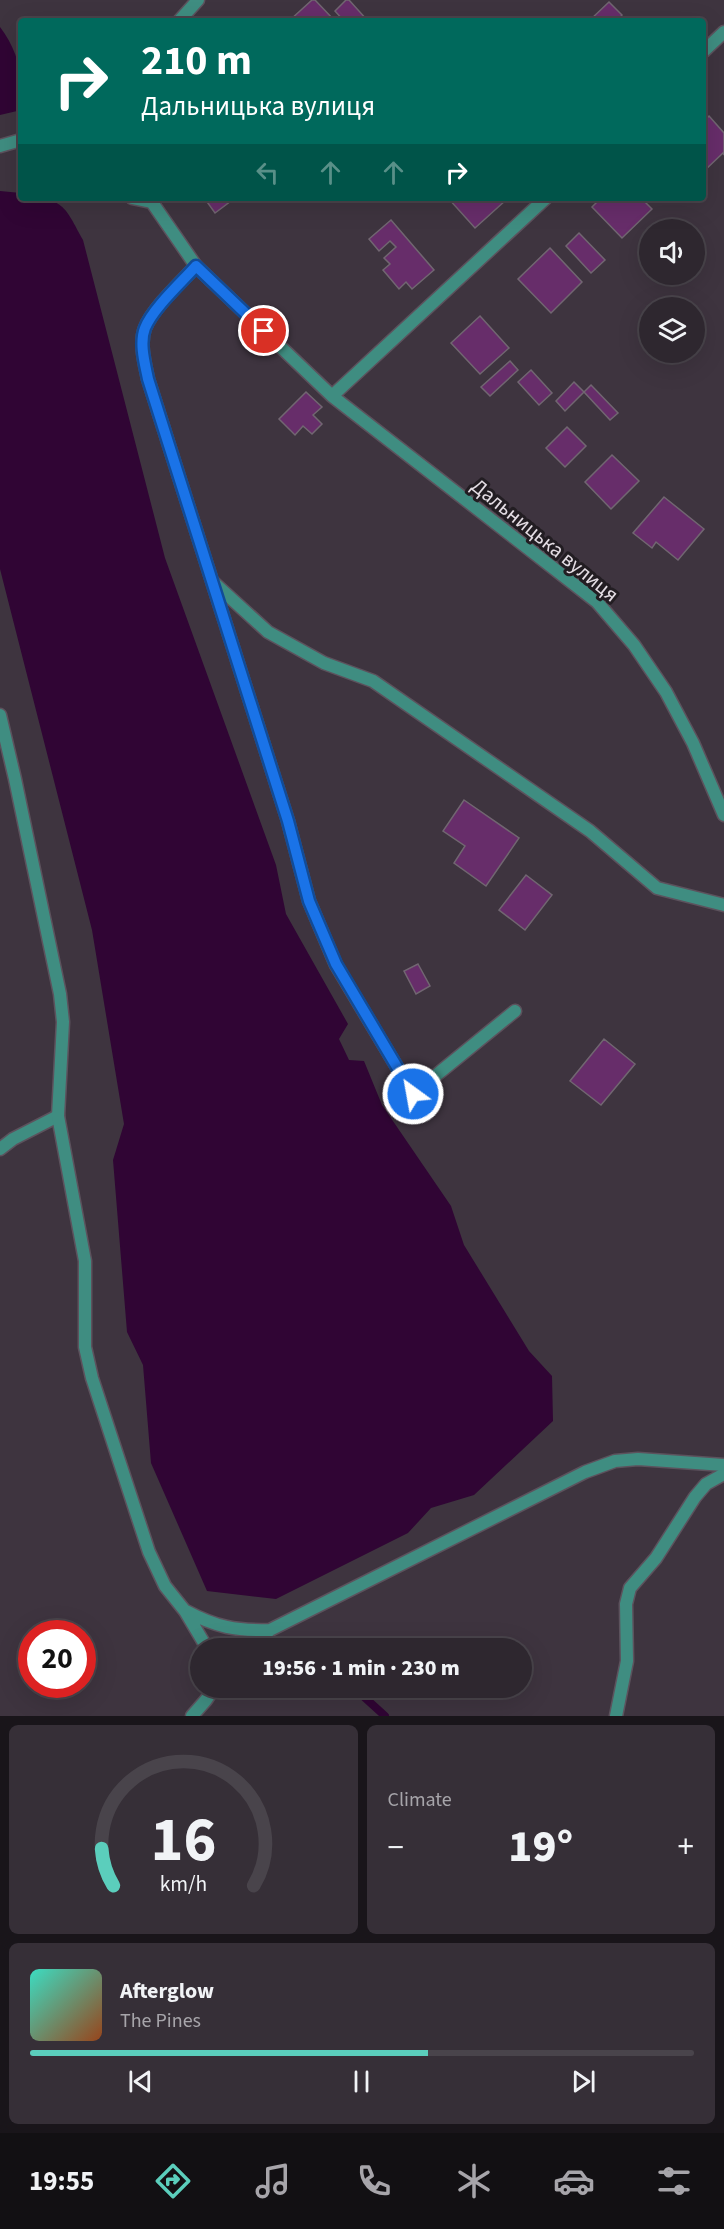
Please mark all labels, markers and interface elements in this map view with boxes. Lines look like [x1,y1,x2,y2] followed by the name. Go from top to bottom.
[141,31,252,91] text: 210 m
[42,42,120,120] icon: right
[141,87,375,126] text: Дальницька вулиця
[251,156,284,189] icon: left
[314,156,347,189] icon: ahead
[377,156,410,189] icon: ahead
[440,156,473,189] icon: right
[639,219,705,363] map controls
[639,219,705,285] button: sound
[639,297,705,363] button: layers
[238,305,289,356] pin
[247,314,280,347] icon: arrive
[465,471,625,609] street label: Дальницька вулиця
[381,1062,445,1126] position arrow
[18,1620,96,1698] speed limit sign: 20
[262,1652,460,1684] text: 19:56 · 1 min · 230 m
[388,1786,452,1814] text: Climate
[150,1796,216,1885] text: 16
[508,1815,573,1879] text: 19°
[388,1824,404,1871] text: −
[678,1824,694,1871] text: +
[159,1870,207,1901] text: km/h
[120,1975,214,2007] text: Afterglow
[120,2007,201,2035] text: The Pines
[124,2065,157,2098] icon: previous
[345,2065,378,2098] icon: pause
[567,2065,600,2098] icon: next
[152,2160,194,2202] icon: directions
[252,2160,294,2202] icon: music
[353,2160,395,2202] icon: phone
[453,2160,495,2202] icon: climate
[553,2160,595,2202] icon: car
[653,2160,695,2202] icon: filters
[29,2162,94,2201] text: 19:55

